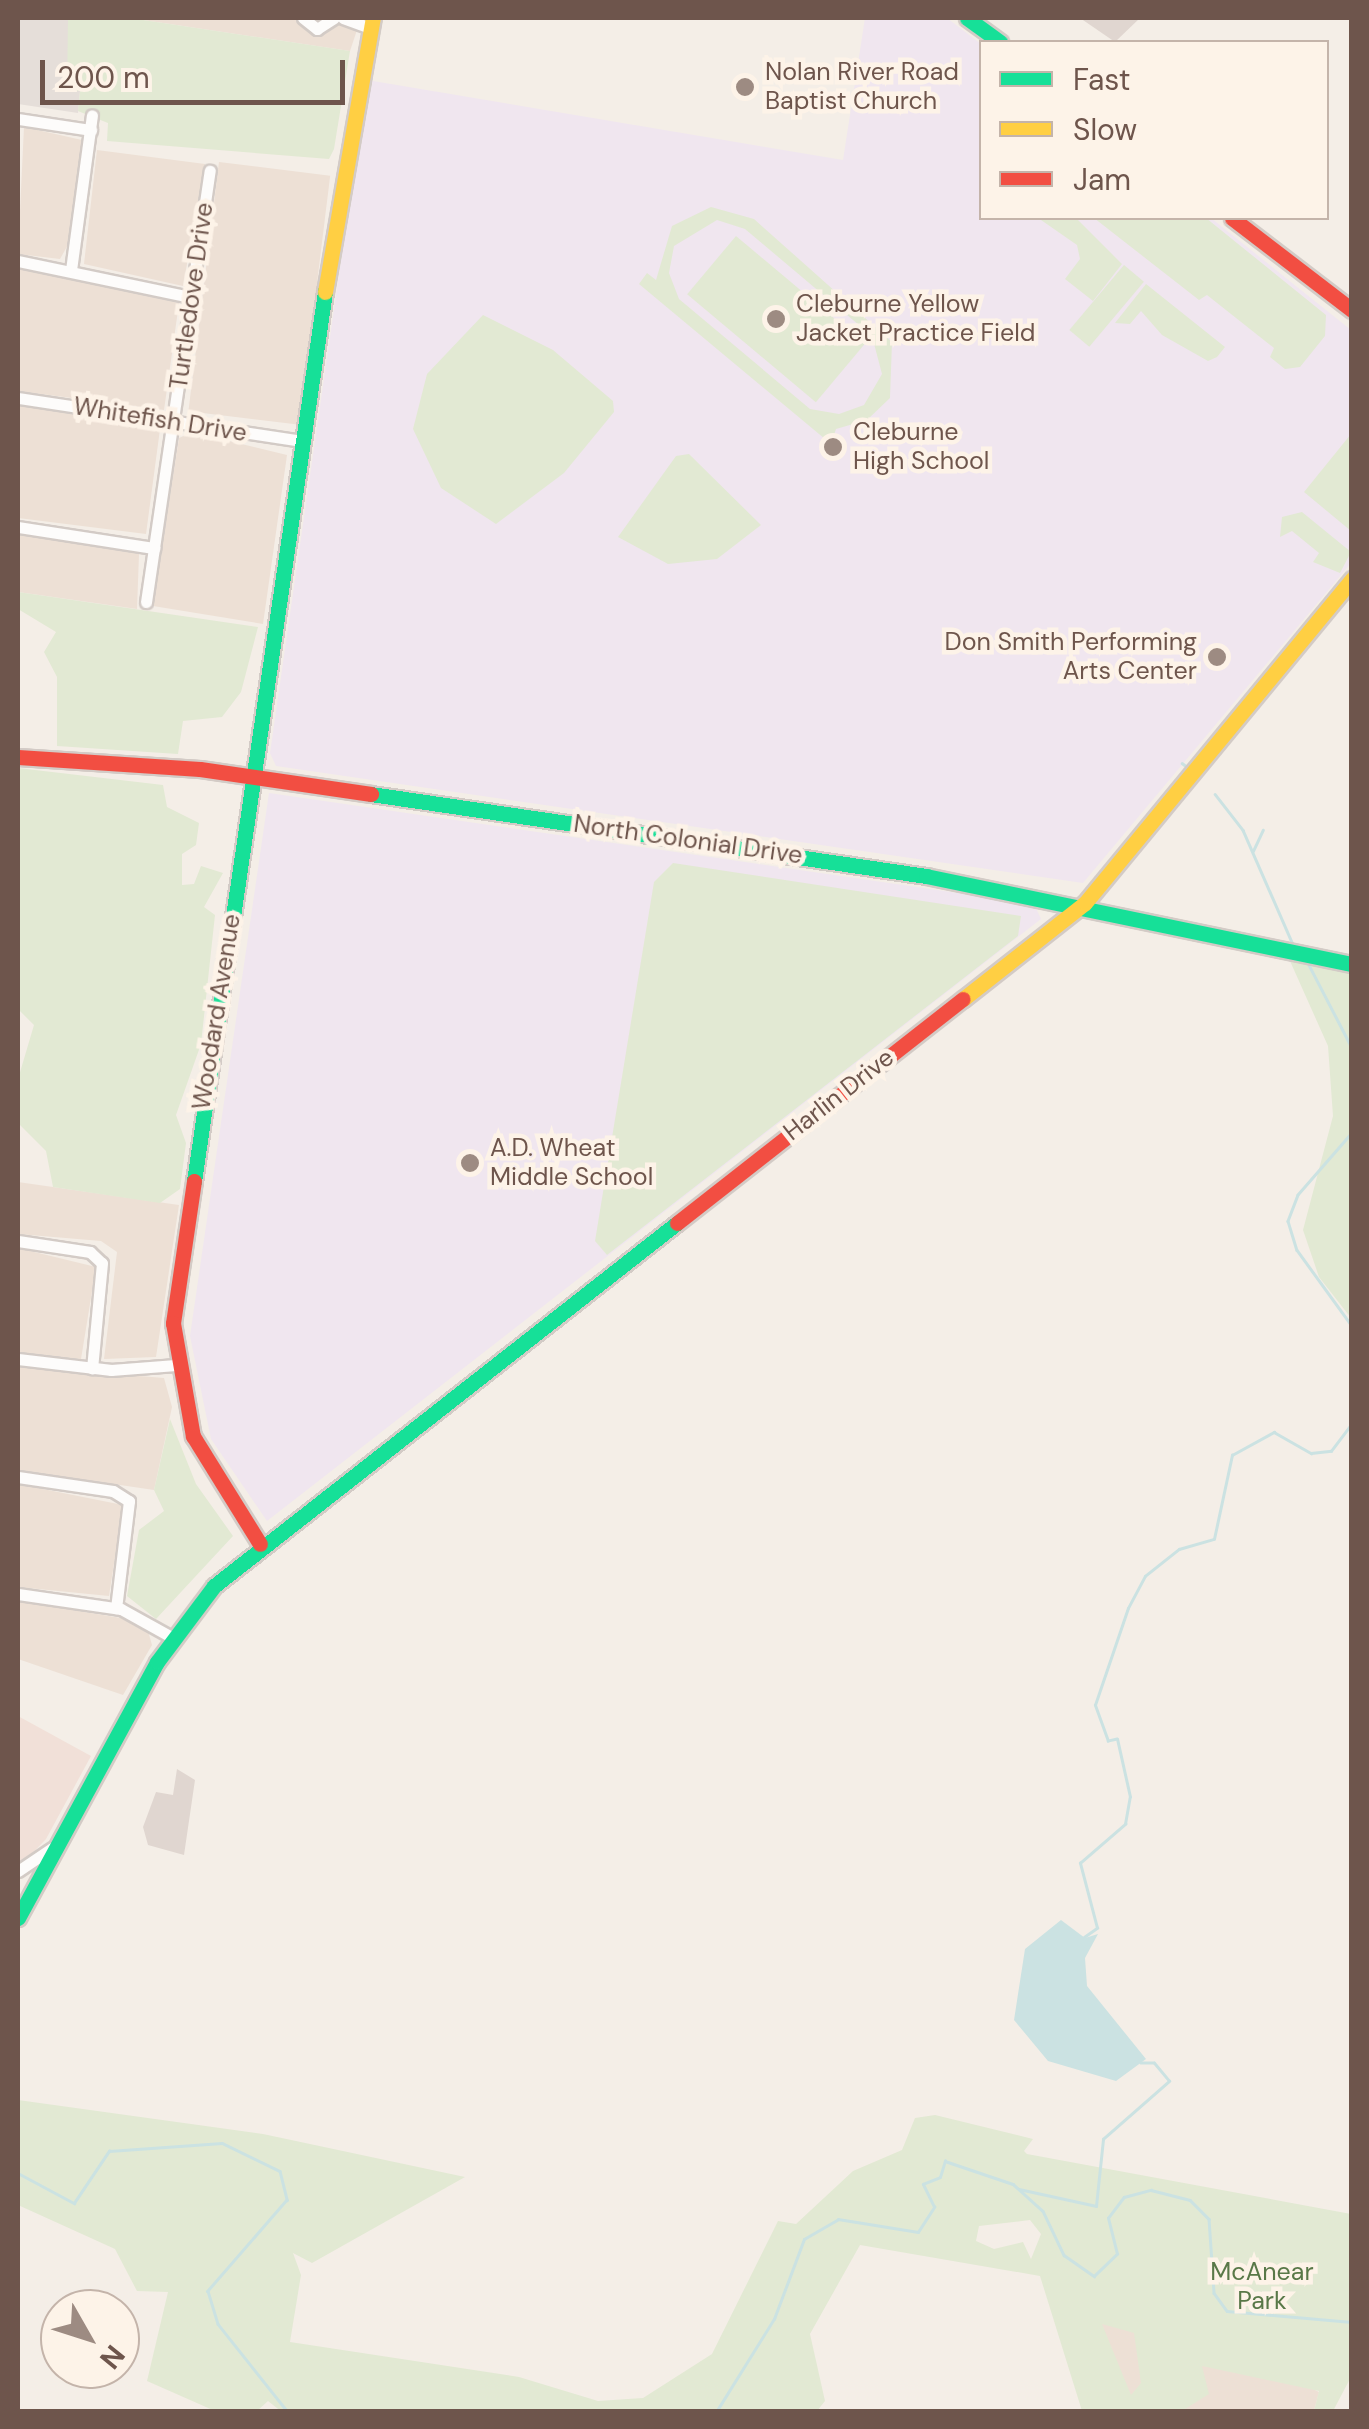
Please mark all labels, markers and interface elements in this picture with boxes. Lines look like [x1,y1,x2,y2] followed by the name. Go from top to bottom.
[45,40,350,102] scale bar
[979,40,1329,220] legend
[57,58,150,97] text: 200 m
[765,58,959,117] place label: Nolan River Road Baptist Church
[1073,60,1131,99] text: Fast
[734,76,756,98] marker: Nolan River Road Baptist Church
[1073,110,1137,149] text: Slow
[1073,160,1131,199] text: Jam
[164,201,220,391] street label: Turtledove Drive
[796,290,1035,349] place label: Cleburne Yellow Jacket Practice Field
[765,308,787,330] marker: Cleburne Yellow Jacket Practice Field
[71,391,249,449] street label: Whitefish Drive
[853,418,989,477] place label: Cleburne High School
[822,436,844,458] marker: Cleburne High School
[945,628,1197,687] place label: Don Smith Performing Arts Center
[1206,646,1228,668] marker: Don Smith Performing Arts Center
[572,809,804,871] street label: North Colonial Drive
[187,912,247,1112] street label: Woodard Avenue
[778,1043,900,1147] street label: Harlin Drive
[490,1134,653,1193] place label: A.D. Wheat Middle School
[459,1152,481,1174] marker: A.D. Wheat Middle School
[1210,2258,1314,2317] park label: McAnear Park
[40,2289,140,2389] north arrow
[91,2337,133,2377] text: N

